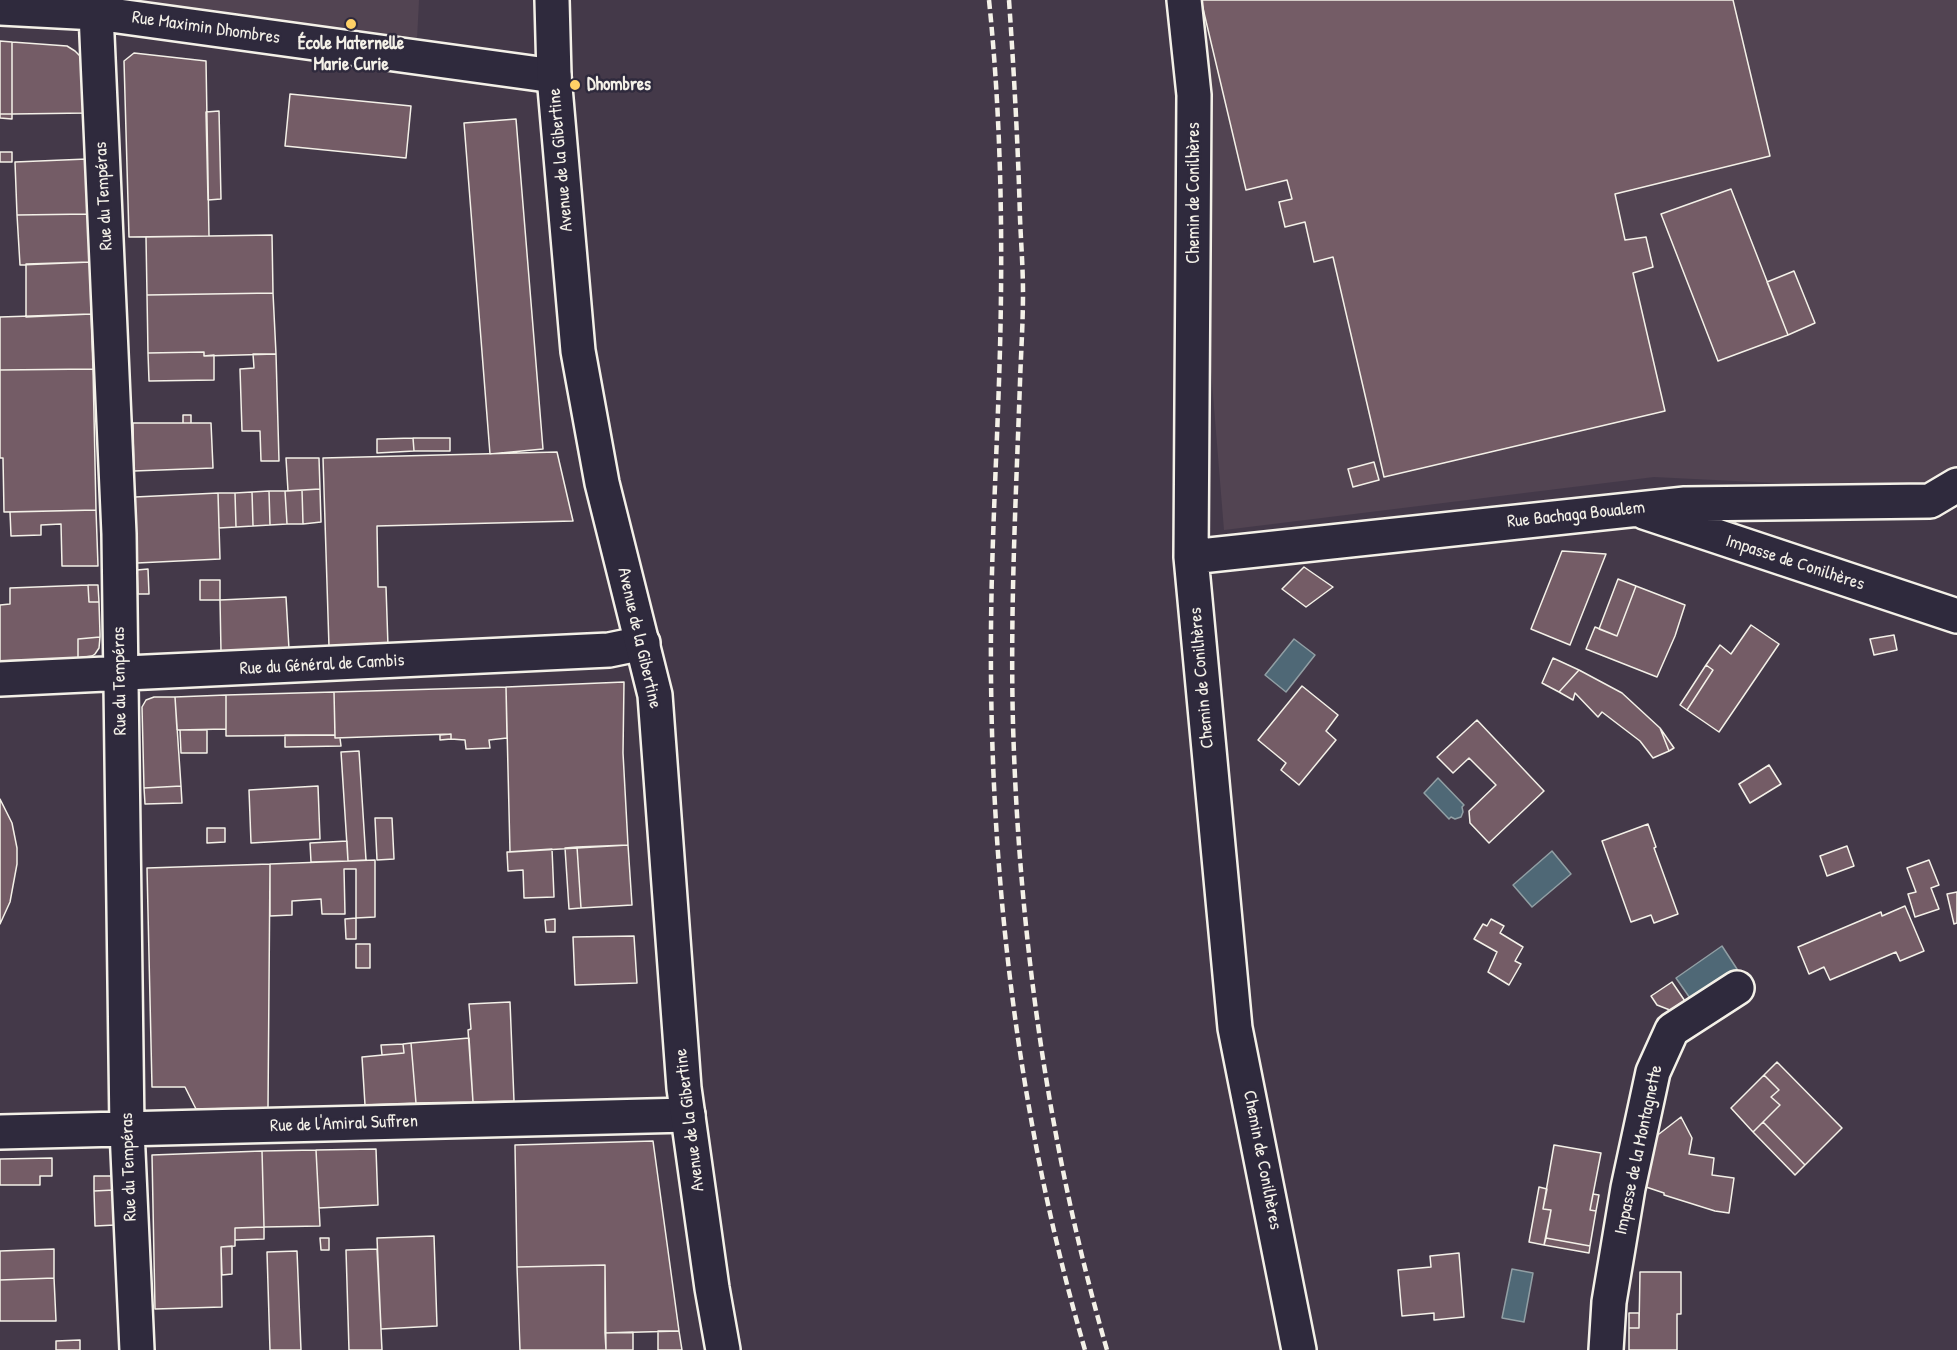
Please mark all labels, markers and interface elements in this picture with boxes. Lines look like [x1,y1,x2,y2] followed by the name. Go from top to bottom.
[131,7,281,49] street label: Rue Maximin Dhombres
[344,17,358,31] marker: École Maternelle Marie Curie
[298,33,404,76] place label: École Maternelle Marie Curie
[587,74,651,96] place label: Dhombres
[568,78,582,92] marker: Dhombres
[544,87,578,233] street label: Avenue de la Gibertine
[1183,122,1205,264] street label: Chemin de Conilhères
[90,141,118,251] street label: Rue du Tempéras
[1506,497,1646,533] street label: Rue Bachaga Boualem
[1723,530,1867,596] street label: Impasse de Conilhères
[612,566,666,710] street label: Avenue de la Gibertine
[1185,607,1219,749] street label: Chemin de Conilhères
[108,626,132,736] street label: Rue du Tempéras
[239,650,405,680] street label: Rue du Général de Cambis
[671,1047,709,1193] street label: Avenue de la Gibertine
[1610,1063,1668,1237] street label: Impasse de la Montagnette
[1238,1089,1286,1231] street label: Chemin de Conilhères
[270,1111,418,1137] street label: Rue de l'Amiral Suffren
[116,1112,142,1222] street label: Rue du Tempéras

